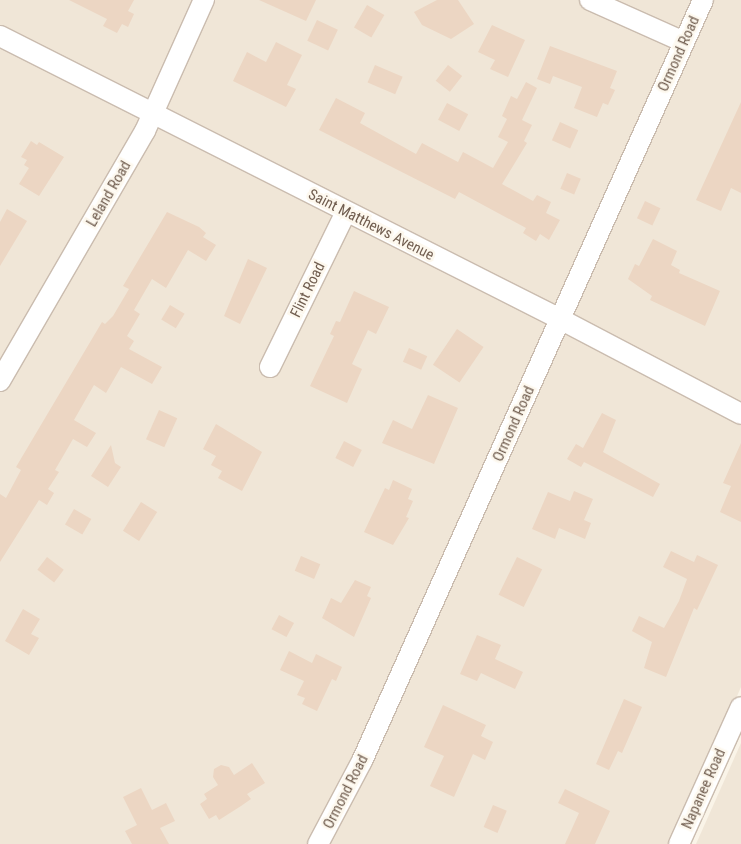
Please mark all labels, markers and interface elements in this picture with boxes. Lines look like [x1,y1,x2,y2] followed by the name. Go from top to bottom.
[654,13,704,95] street label: Ormond Road
[83,158,135,230] street label: Leland Road
[305,186,437,264] street label: Saint Matthews Avenue
[287,259,329,321] street label: Flint Road
[489,383,539,465] street label: Ormond Road
[678,746,730,832] street label: Napanee Road
[320,752,372,832] street label: Ormond Road

